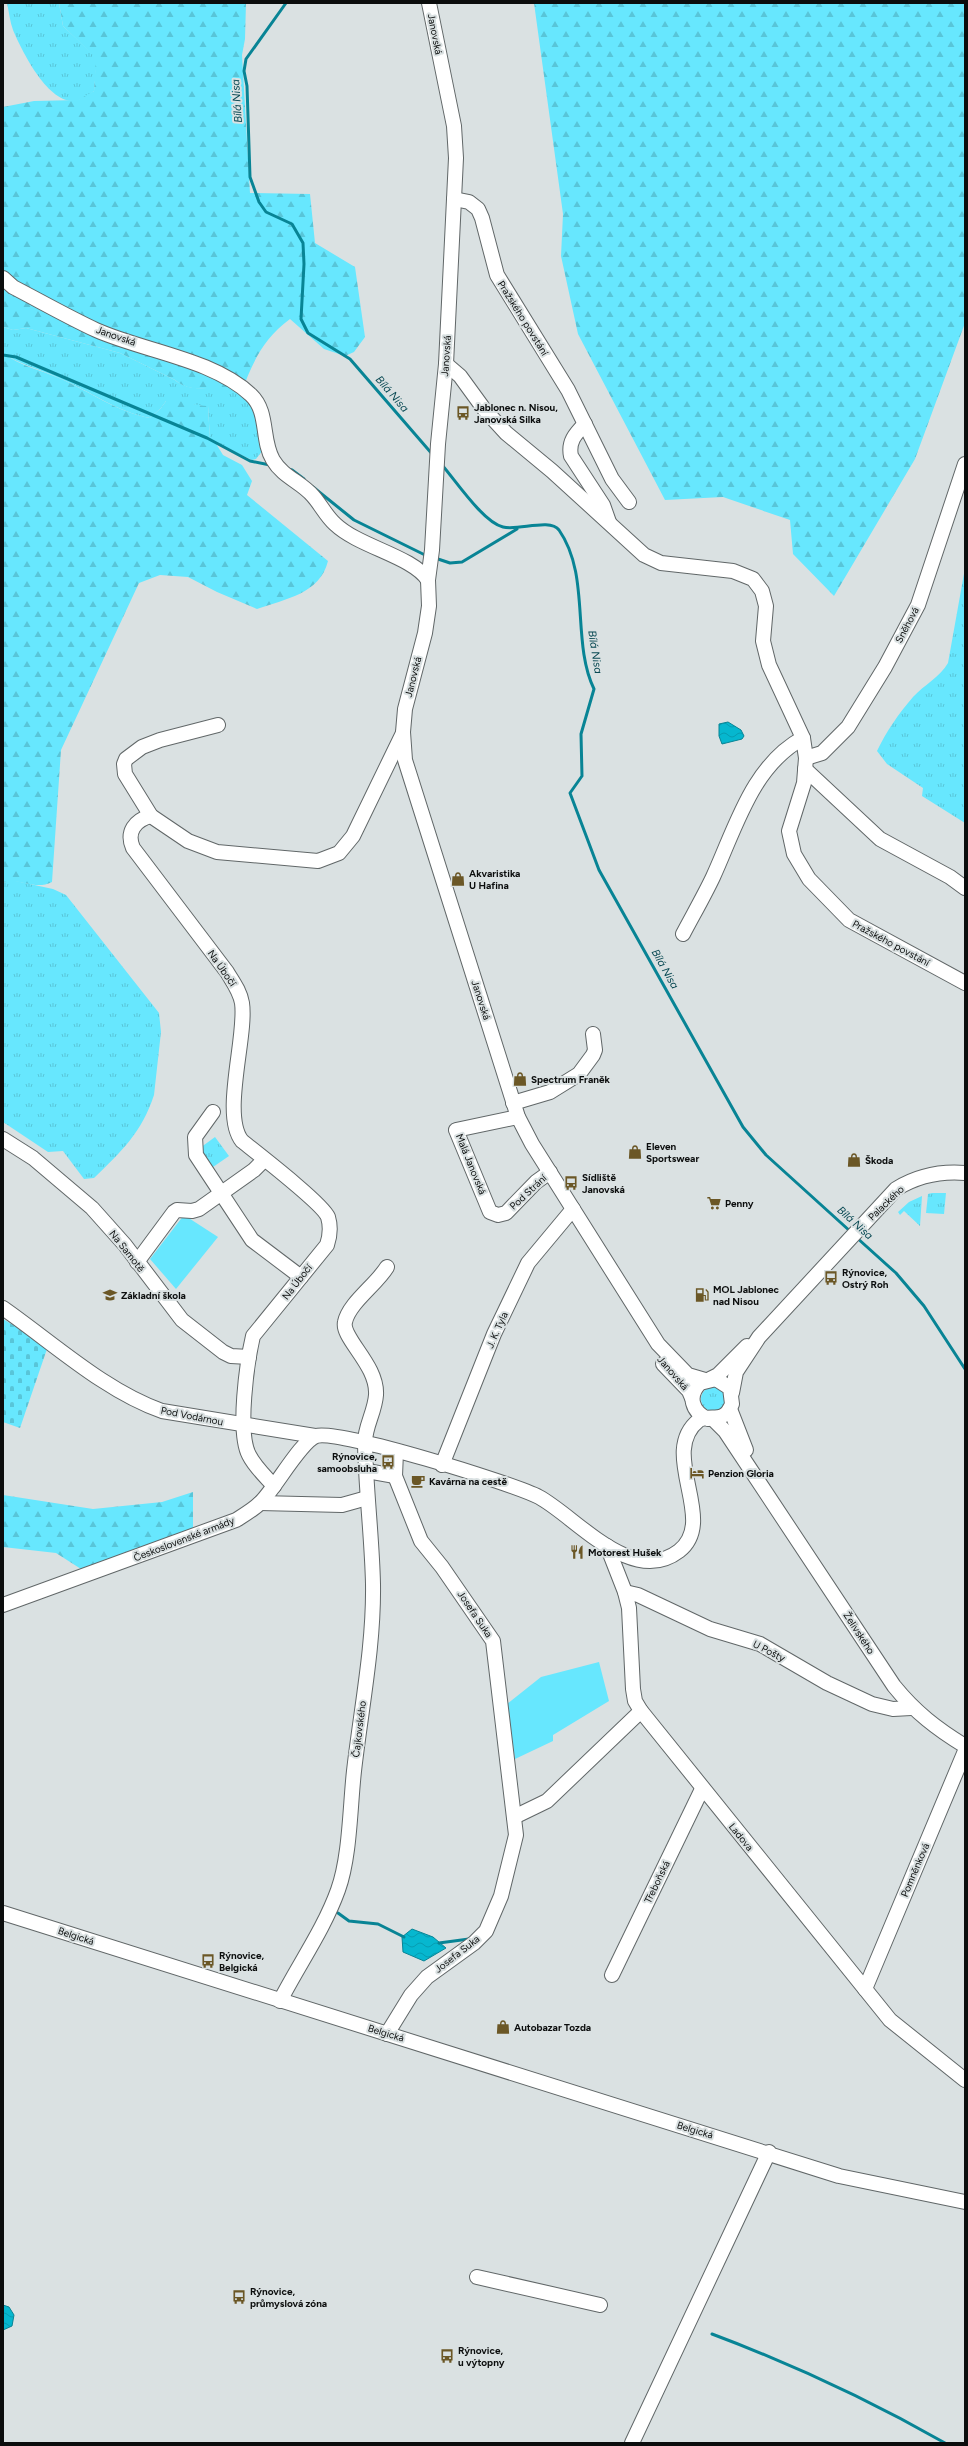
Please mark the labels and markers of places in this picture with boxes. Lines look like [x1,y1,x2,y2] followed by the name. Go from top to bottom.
[474,401,558,426] place label: Jablonec n. Nisou, Janovská Silka
[455,405,471,421] bus stop icon: Jablonec n. Nisou, Janovská Silka
[469,867,520,892] place label: Akvaristika U Hafina
[450,871,466,887] shop icon: Akvaristika U Hafina
[512,1071,528,1087] shop icon: Spectrum Franěk
[531,1073,610,1086] place label: Spectrum Franěk
[646,1140,699,1165] place label: Eleven Sportswear
[627,1144,643,1160] shop icon: Eleven Sportswear
[846,1152,862,1168] shop icon: Škoda
[865,1154,893,1167] place label: Škoda
[582,1171,625,1196] place label: Sídliště Janovská
[563,1175,579,1191] bus stop icon: Sídliště Janovská
[706,1195,722,1211] supermarket icon: Penny
[725,1197,754,1210] place label: Penny
[842,1266,889,1291] place label: Rýnovice, Ostrý Roh
[823,1270,839,1286] bus stop icon: Rýnovice, Ostrý Roh
[713,1283,779,1308] place label: MOL Jablonec nad Nisou
[102,1287,118,1303] school or university icon: Základní škola
[694,1287,710,1303] fuel station icon: MOL Jablonec nad Nisou
[121,1289,186,1302] place label: Základní škola
[317,1450,377,1475] place label: Rýnovice, samoobsluha
[380,1454,396,1470] bus stop icon: Rýnovice, samoobsluha
[689,1465,705,1481] hotel icon: Penzion Gloria
[708,1467,774,1480] place label: Penzion Gloria
[410,1473,426,1489] cafe icon: Kavárna na cestě
[429,1475,507,1488] place label: Kavárna na cestě
[569,1544,585,1560] restaurant icon: Motorest Hušek
[588,1546,662,1559] place label: Motorest Hušek
[219,1949,264,1974] place label: Rýnovice, Belgická
[200,1953,216,1969] bus stop icon: Rýnovice, Belgická
[495,2019,511,2035] shop icon: Autobazar Tozda
[514,2021,591,2034] place label: Autobazar Tozda
[250,2285,327,2310] place label: Rýnovice, průmyslová zóna
[231,2289,247,2305] bus stop icon: Rýnovice, průmyslová zóna
[458,2344,505,2369] place label: Rýnovice, u výtopny
[439,2348,455,2364] bus stop icon: Rýnovice, u výtopny

